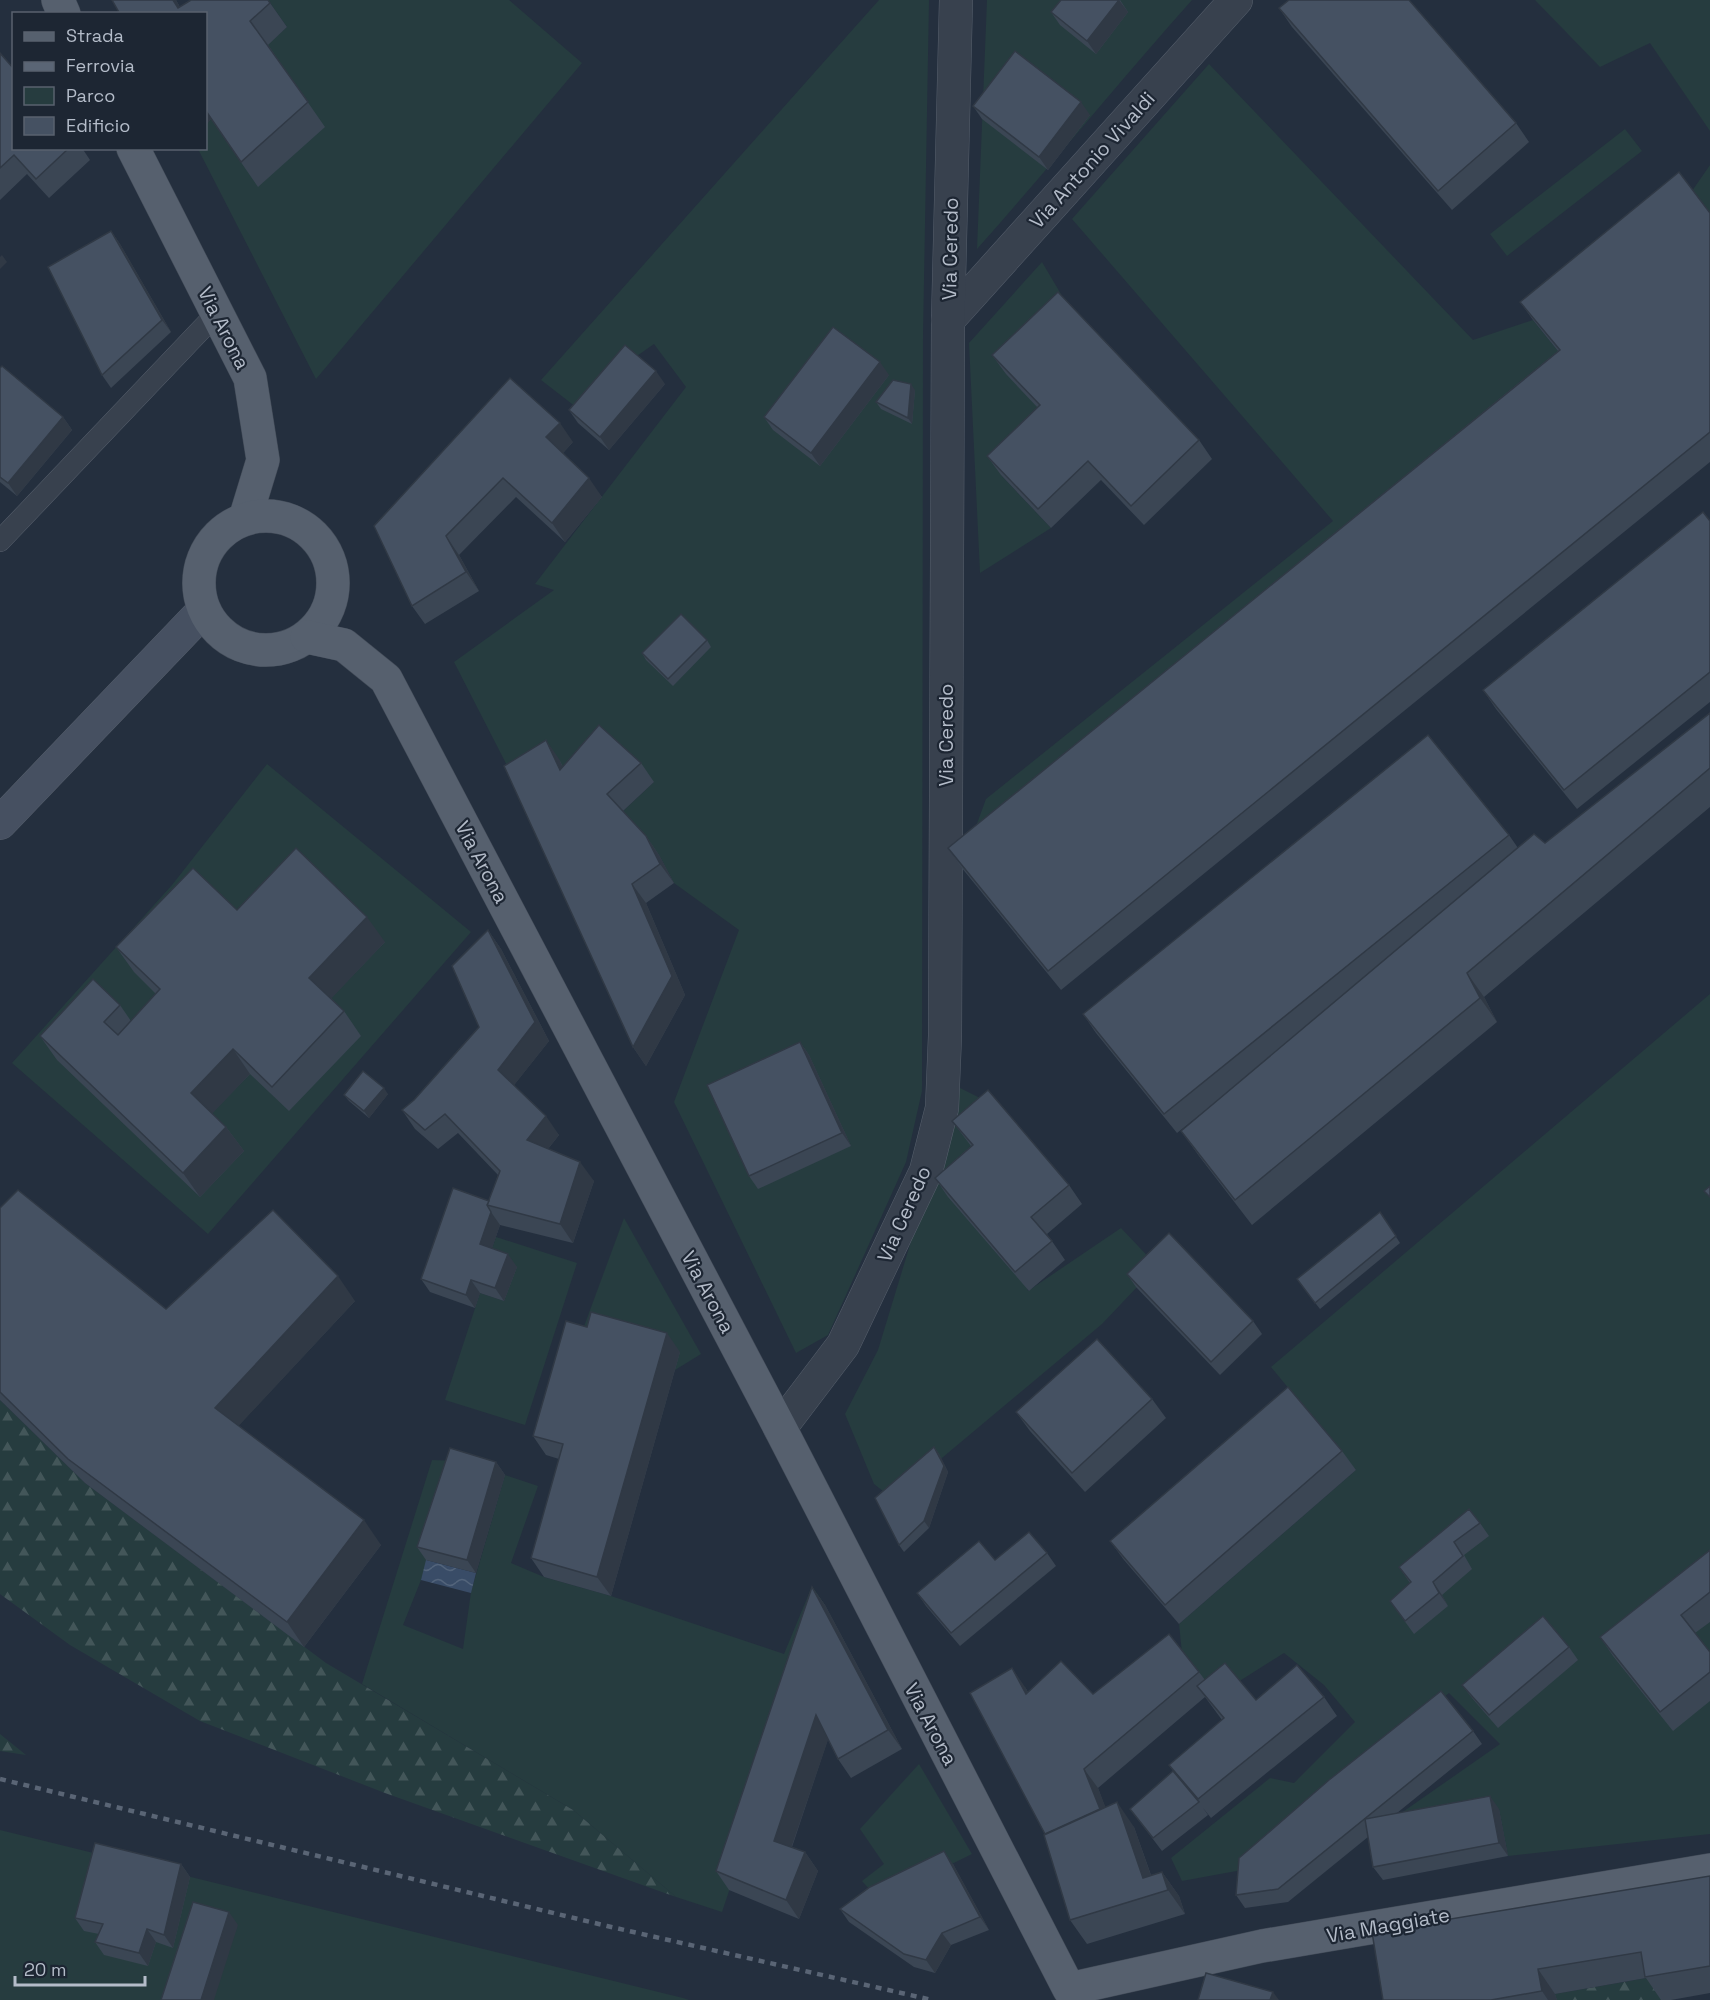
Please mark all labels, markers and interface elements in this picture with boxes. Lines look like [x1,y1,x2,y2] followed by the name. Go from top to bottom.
[12,12,207,150] legend
[66,24,124,47] text: Strada
[66,54,135,77] text: Ferrovia
[66,84,115,107] text: Parco
[1024,86,1160,234] street label: Via Antonio Vivaldi
[66,114,130,137] text: Edificio
[936,197,964,301] street label: Via Ceredo
[192,282,256,374] street label: Via Arona
[933,684,959,786] street label: Via Ceredo
[449,816,515,908] street label: Via Arona
[871,1162,937,1266] street label: Via Ceredo
[675,1246,741,1338] street label: Via Arona
[898,1678,964,1770] street label: Via Arona
[1324,1901,1452,1949] street label: Via Maggiate
[15,1949,146,1987] scale bar
[24,1958,67,1981] text: 20 m

